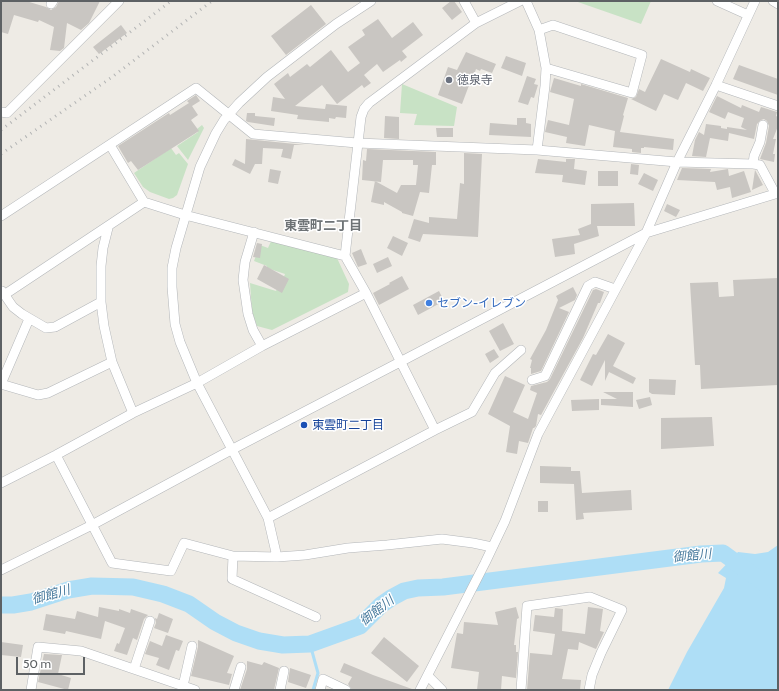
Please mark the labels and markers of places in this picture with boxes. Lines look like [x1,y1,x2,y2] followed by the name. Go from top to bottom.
[457,73,493,87] place label: 徳泉寺
[444,75,454,85] marker: 徳泉寺
[437,296,526,310] place label: セブン-イレブン
[424,298,434,308] marker: セブン-イレブン
[312,418,384,432] place label: 東雲町二丁目
[299,420,309,430] marker: 東雲町二丁目

